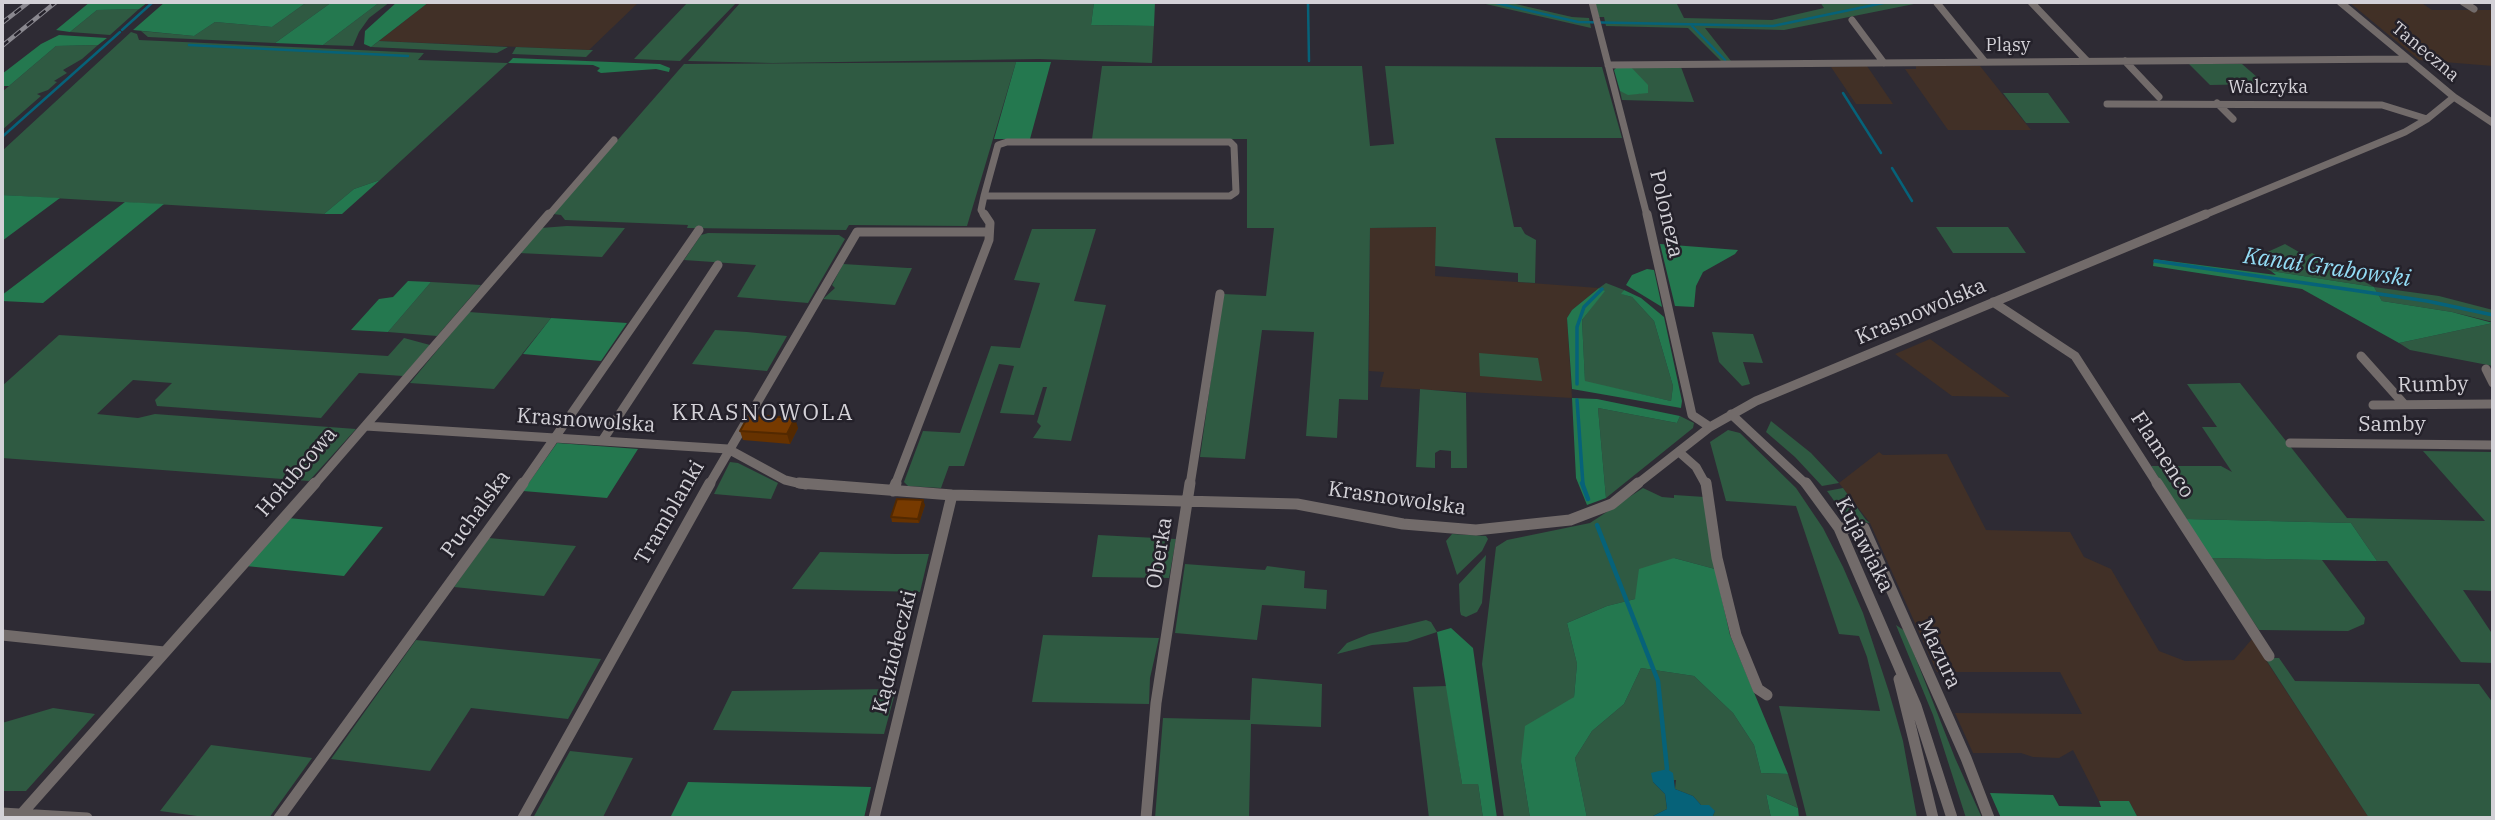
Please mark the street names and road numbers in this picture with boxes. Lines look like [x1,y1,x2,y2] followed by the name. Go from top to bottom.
[2387,17,2463,87] street label: Taneczna
[1986,35,2030,57] street label: Pląsy
[2228,77,2308,99] street label: Walczyka
[1644,168,1688,260] street label: Poloneza
[1852,273,1990,351] street label: Krasnowolska
[2397,372,2469,398] street label: Rumby
[516,404,656,438] street label: Krasnowolska
[2125,407,2199,503] street label: Flamenco
[2358,412,2426,438] street label: Samby
[251,422,343,522] street label: Hołubcowa
[630,456,710,570] street label: Tramblanki
[436,465,516,563] street label: Puchalska
[1326,477,1468,521] street label: Krasnowolska
[1829,493,1899,597] street label: Kujawiaka
[1142,515,1178,591] street label: Oberka
[868,588,922,716] street label: Kądziołeczki
[1912,615,1966,693] street label: Mazura

